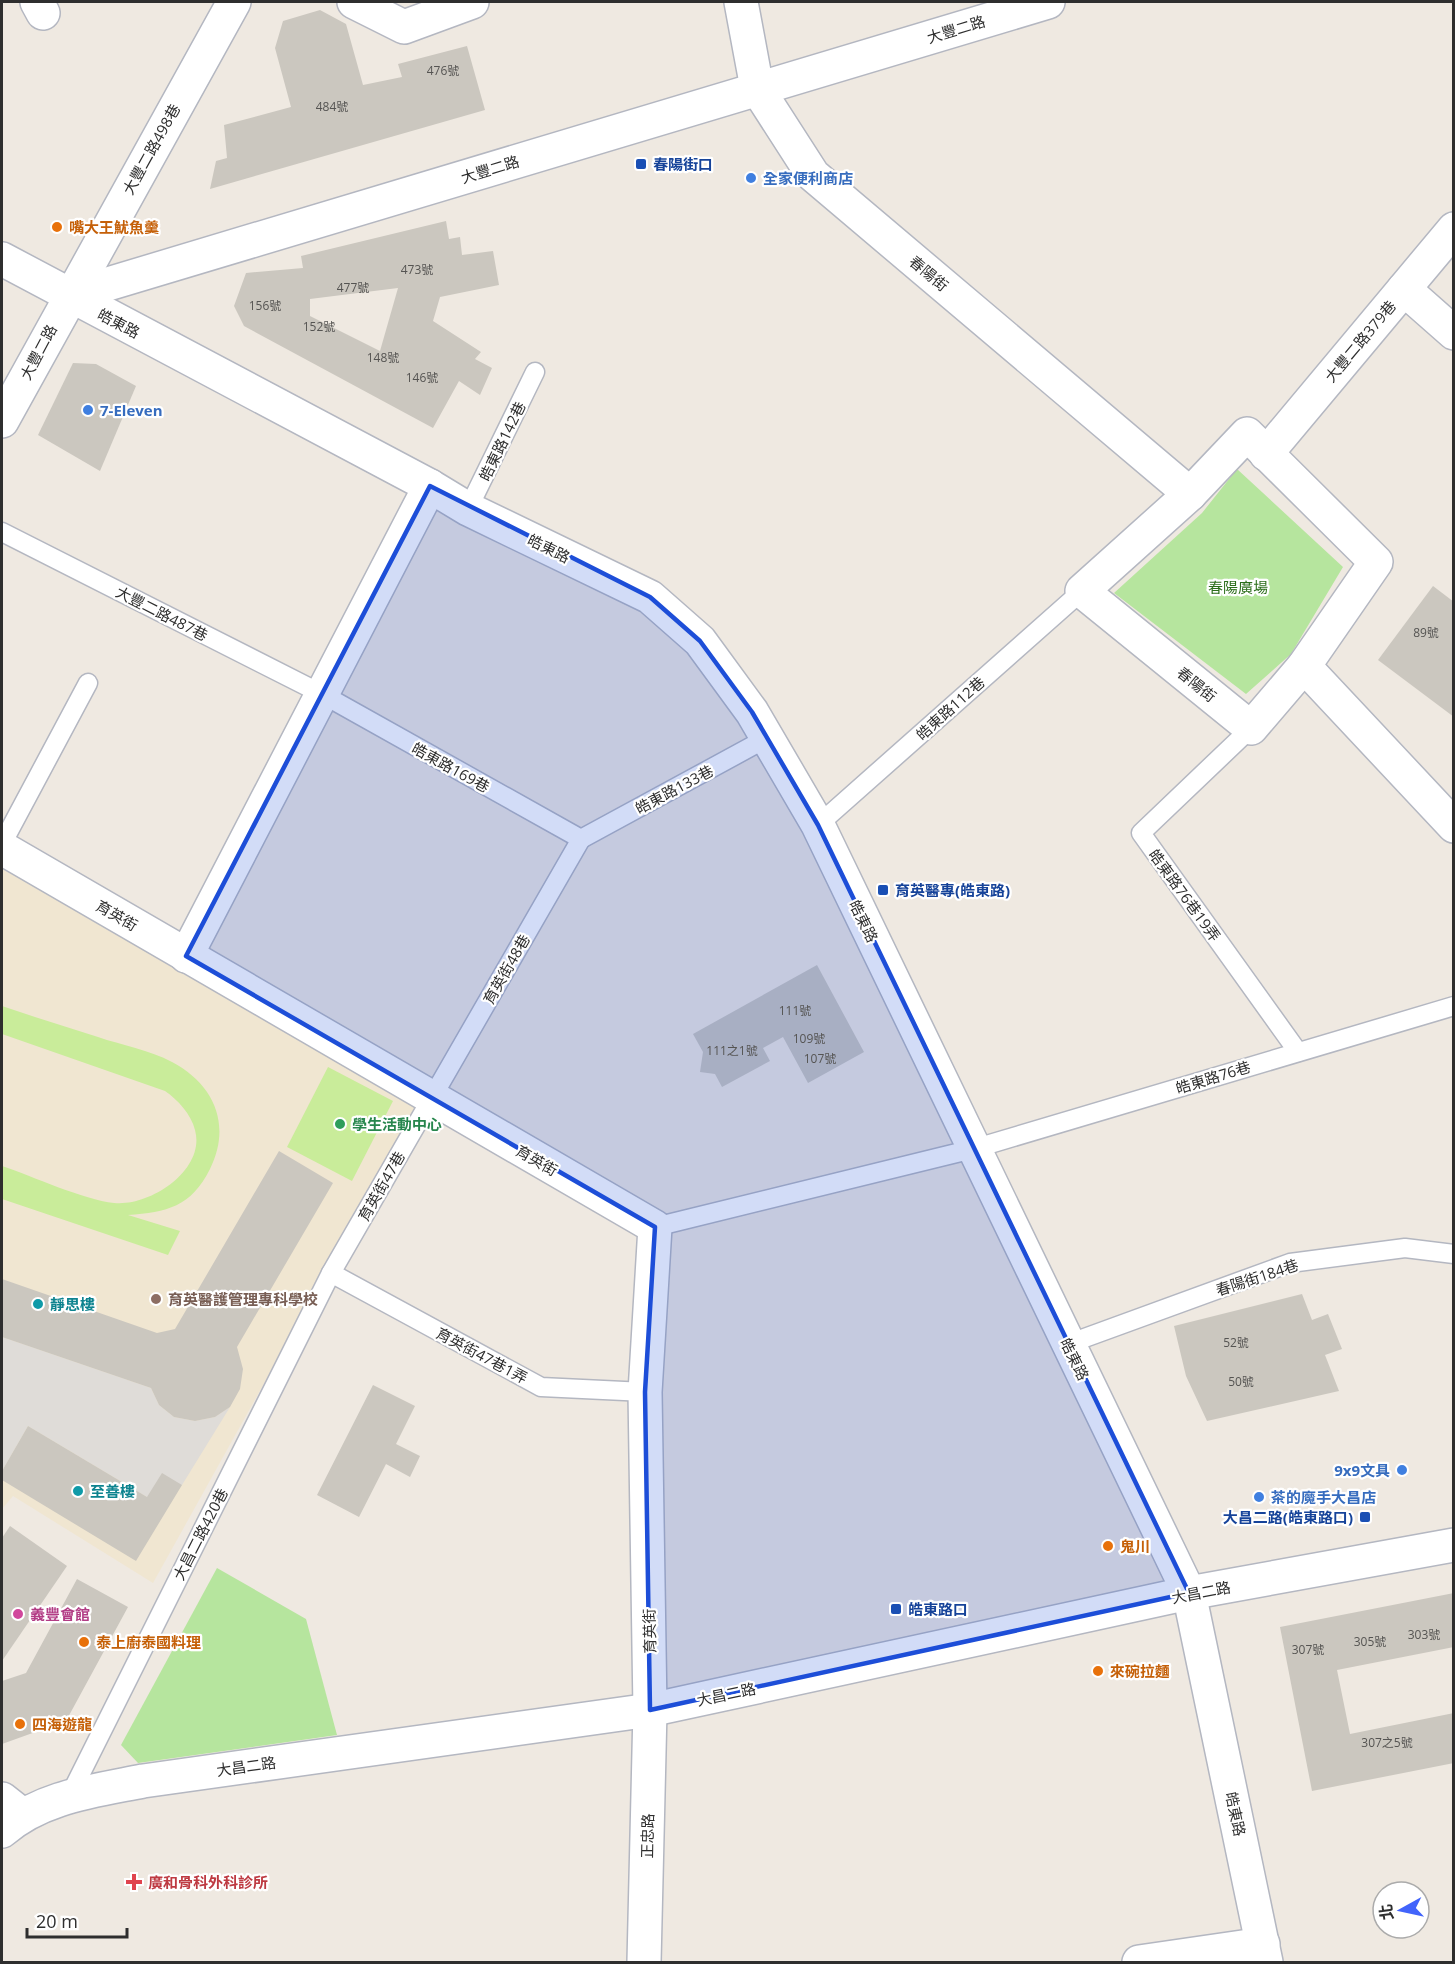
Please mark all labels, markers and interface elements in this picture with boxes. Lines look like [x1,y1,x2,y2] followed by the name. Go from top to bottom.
[924,11,988,47] street label: 大豐二路
[427,62,459,79] house number: 476號
[316,98,348,115] house number: 484號
[118,100,184,198] street label: 大豐二路498巷
[458,151,522,187] street label: 大豐二路
[653,154,713,174] place label: 春陽街口
[634,157,648,171] marker: 春陽街口
[763,168,853,188] place label: 全家便利商店
[744,171,758,185] marker: 全家便利商店
[69,217,159,237] place label: 嘴大王魷魚羹
[50,220,64,234] marker: 嘴大王魷魚羹
[905,251,953,295] street label: 春陽街
[401,261,433,278] house number: 473號
[337,279,369,296] house number: 477號
[1320,296,1400,386] street label: 大豐二路379巷
[249,297,281,314] house number: 156號
[94,304,144,342] street label: 皓東路
[303,318,335,335] house number: 152號
[15,321,61,383] street label: 大豐二路
[367,349,399,366] house number: 148號
[406,369,438,386] house number: 146號
[474,398,530,484] street label: 皓東路142巷
[100,400,163,420] place label: 7-Eleven
[81,403,95,417] marker: 7-Eleven
[524,529,574,567] street label: 皓東路
[1208,577,1268,597] park label: 春陽廣場
[113,581,211,645] street label: 大豐二路487巷
[1413,624,1439,641] house number: 89號
[1173,662,1221,706] street label: 春陽街
[911,672,989,744] street label: 皓東路112巷
[409,737,493,797] street label: 皓東路169巷
[631,760,717,818] street label: 皓東路133巷
[1145,845,1225,945] street label: 皓東路76巷19弄
[895,880,1010,900] place label: 育英醫專(皓東路)
[876,883,890,897] marker: 育英醫專(皓東路)
[93,895,141,935] street label: 育英街
[845,896,883,946] street label: 皓東路
[478,931,534,1007] street label: 育英街48巷
[779,1002,811,1019] house number: 111號
[793,1030,825,1047] house number: 109號
[706,1042,758,1059] house number: 111之1號
[804,1050,836,1067] house number: 107號
[1173,1056,1253,1098] street label: 皓東路76巷
[352,1114,442,1134] place label: 學生活動中心
[333,1117,347,1131] marker: 學生活動中心
[513,1140,561,1180] street label: 育英街
[353,1148,409,1224] street label: 育英街47巷
[1213,1254,1301,1300] street label: 春陽街184巷
[168,1289,318,1309] place label: 育英醫護管理專科學校
[149,1292,163,1306] marker: 育英醫護管理專科學校
[50,1294,95,1314] place label: 靜思樓
[31,1297,45,1311] marker: 靜思樓
[433,1323,531,1387] street label: 育英街47巷1弄
[1056,1334,1094,1384] street label: 皓東路
[1223,1334,1249,1351] house number: 52號
[1228,1373,1254,1390] house number: 50號
[1334,1460,1390,1480] place label: 9x9文具
[1395,1463,1409,1477] marker: 9x9文具
[90,1481,135,1501] place label: 至善樓
[71,1484,85,1498] marker: 至善樓
[168,1485,232,1583] street label: 大昌二路420巷
[1271,1487,1376,1507] place label: 茶的魔手大昌店
[1252,1490,1266,1504] marker: 茶的魔手大昌店
[1223,1507,1353,1527] place label: 大昌二路(皓東路口)
[1358,1510,1372,1524] marker: 大昌二路(皓東路口)
[1120,1536,1150,1556] place label: 鬼川
[1101,1539,1115,1553] marker: 鬼川
[1170,1576,1232,1608] street label: 大昌二路
[908,1599,968,1619] place label: 皓東路口
[889,1602,903,1616] marker: 皓東路口
[30,1604,90,1624] place label: 義豐會館
[11,1607,25,1621] marker: 義豐會館
[639,1608,659,1654] street label: 育英街
[1408,1626,1440,1643] house number: 303號
[96,1632,201,1652] place label: 泰上廚泰國料理
[1354,1633,1386,1650] house number: 305號
[77,1635,91,1649] marker: 泰上廚泰國料理
[1292,1641,1324,1658] house number: 307號
[1110,1661,1170,1681] place label: 來碗拉麵
[1091,1664,1105,1678] marker: 來碗拉麵
[695,1678,757,1710] street label: 大昌二路
[32,1714,92,1734] place label: 四海遊龍
[13,1717,27,1731] marker: 四海遊龍
[1361,1734,1413,1751] house number: 307之5號
[215,1752,277,1780] street label: 大昌二路
[1222,1790,1250,1838] street label: 皓東路
[637,1813,657,1859] street label: 正忠路
[148,1872,268,1892] place label: 廣和骨科外科診所
[125,1873,143,1891] marker: 廣和骨科外科診所
[1371,1880,1431,1940] north arrow
[27,1901,128,1939] scale bar
[1374,1903,1398,1922] text: 北
[36,1909,78,1933] text: 20 m

